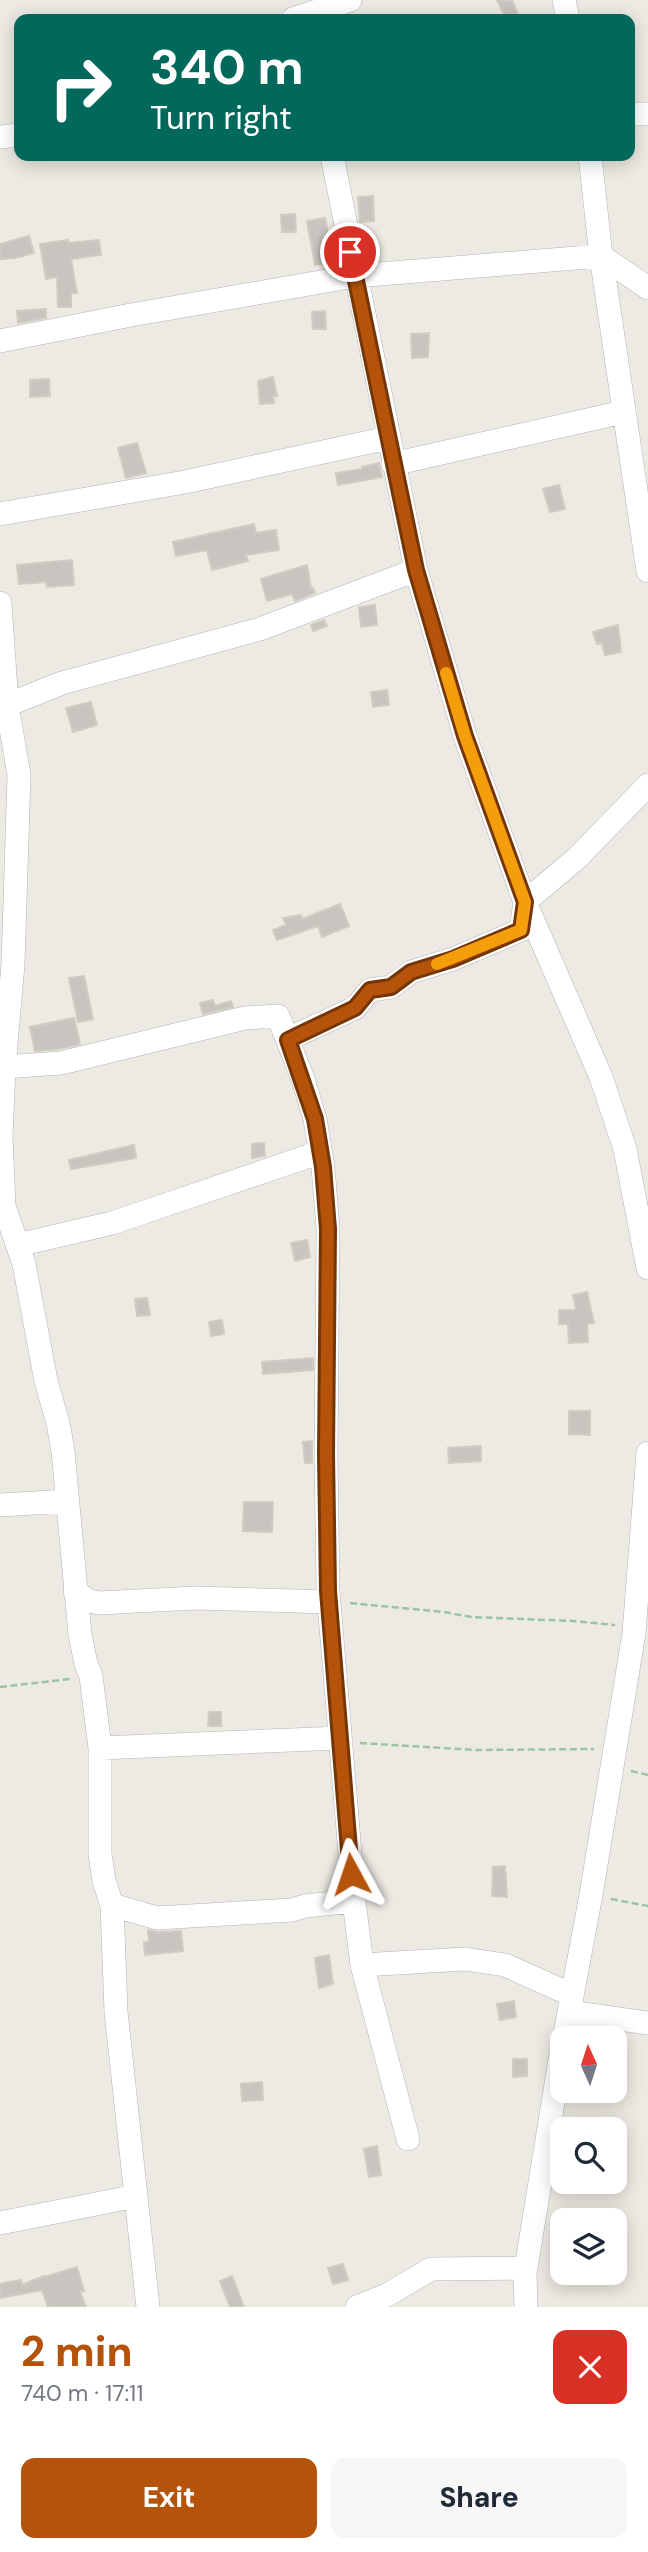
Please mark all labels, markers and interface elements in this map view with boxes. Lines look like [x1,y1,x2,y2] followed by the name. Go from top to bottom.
[150,35,304,99] text: 340 m
[35,42,126,133] icon: right
[150,97,292,139] text: Turn right
[320,222,380,282] pin
[331,233,369,271] icon: arrive
[314,1837,388,1911] position arrow
[550,2026,626,2104] north arrow
[550,2026,627,2285] map controls
[550,2117,627,2194] button: search
[550,2208,627,2285] button: layers
[21,2324,132,2379] text: 2 min
[553,2330,627,2404] button: close
[21,2378,143,2408] text: 740 m · 17:11
[21,2458,317,2538] button: Exit
[331,2458,627,2538] button: Share

